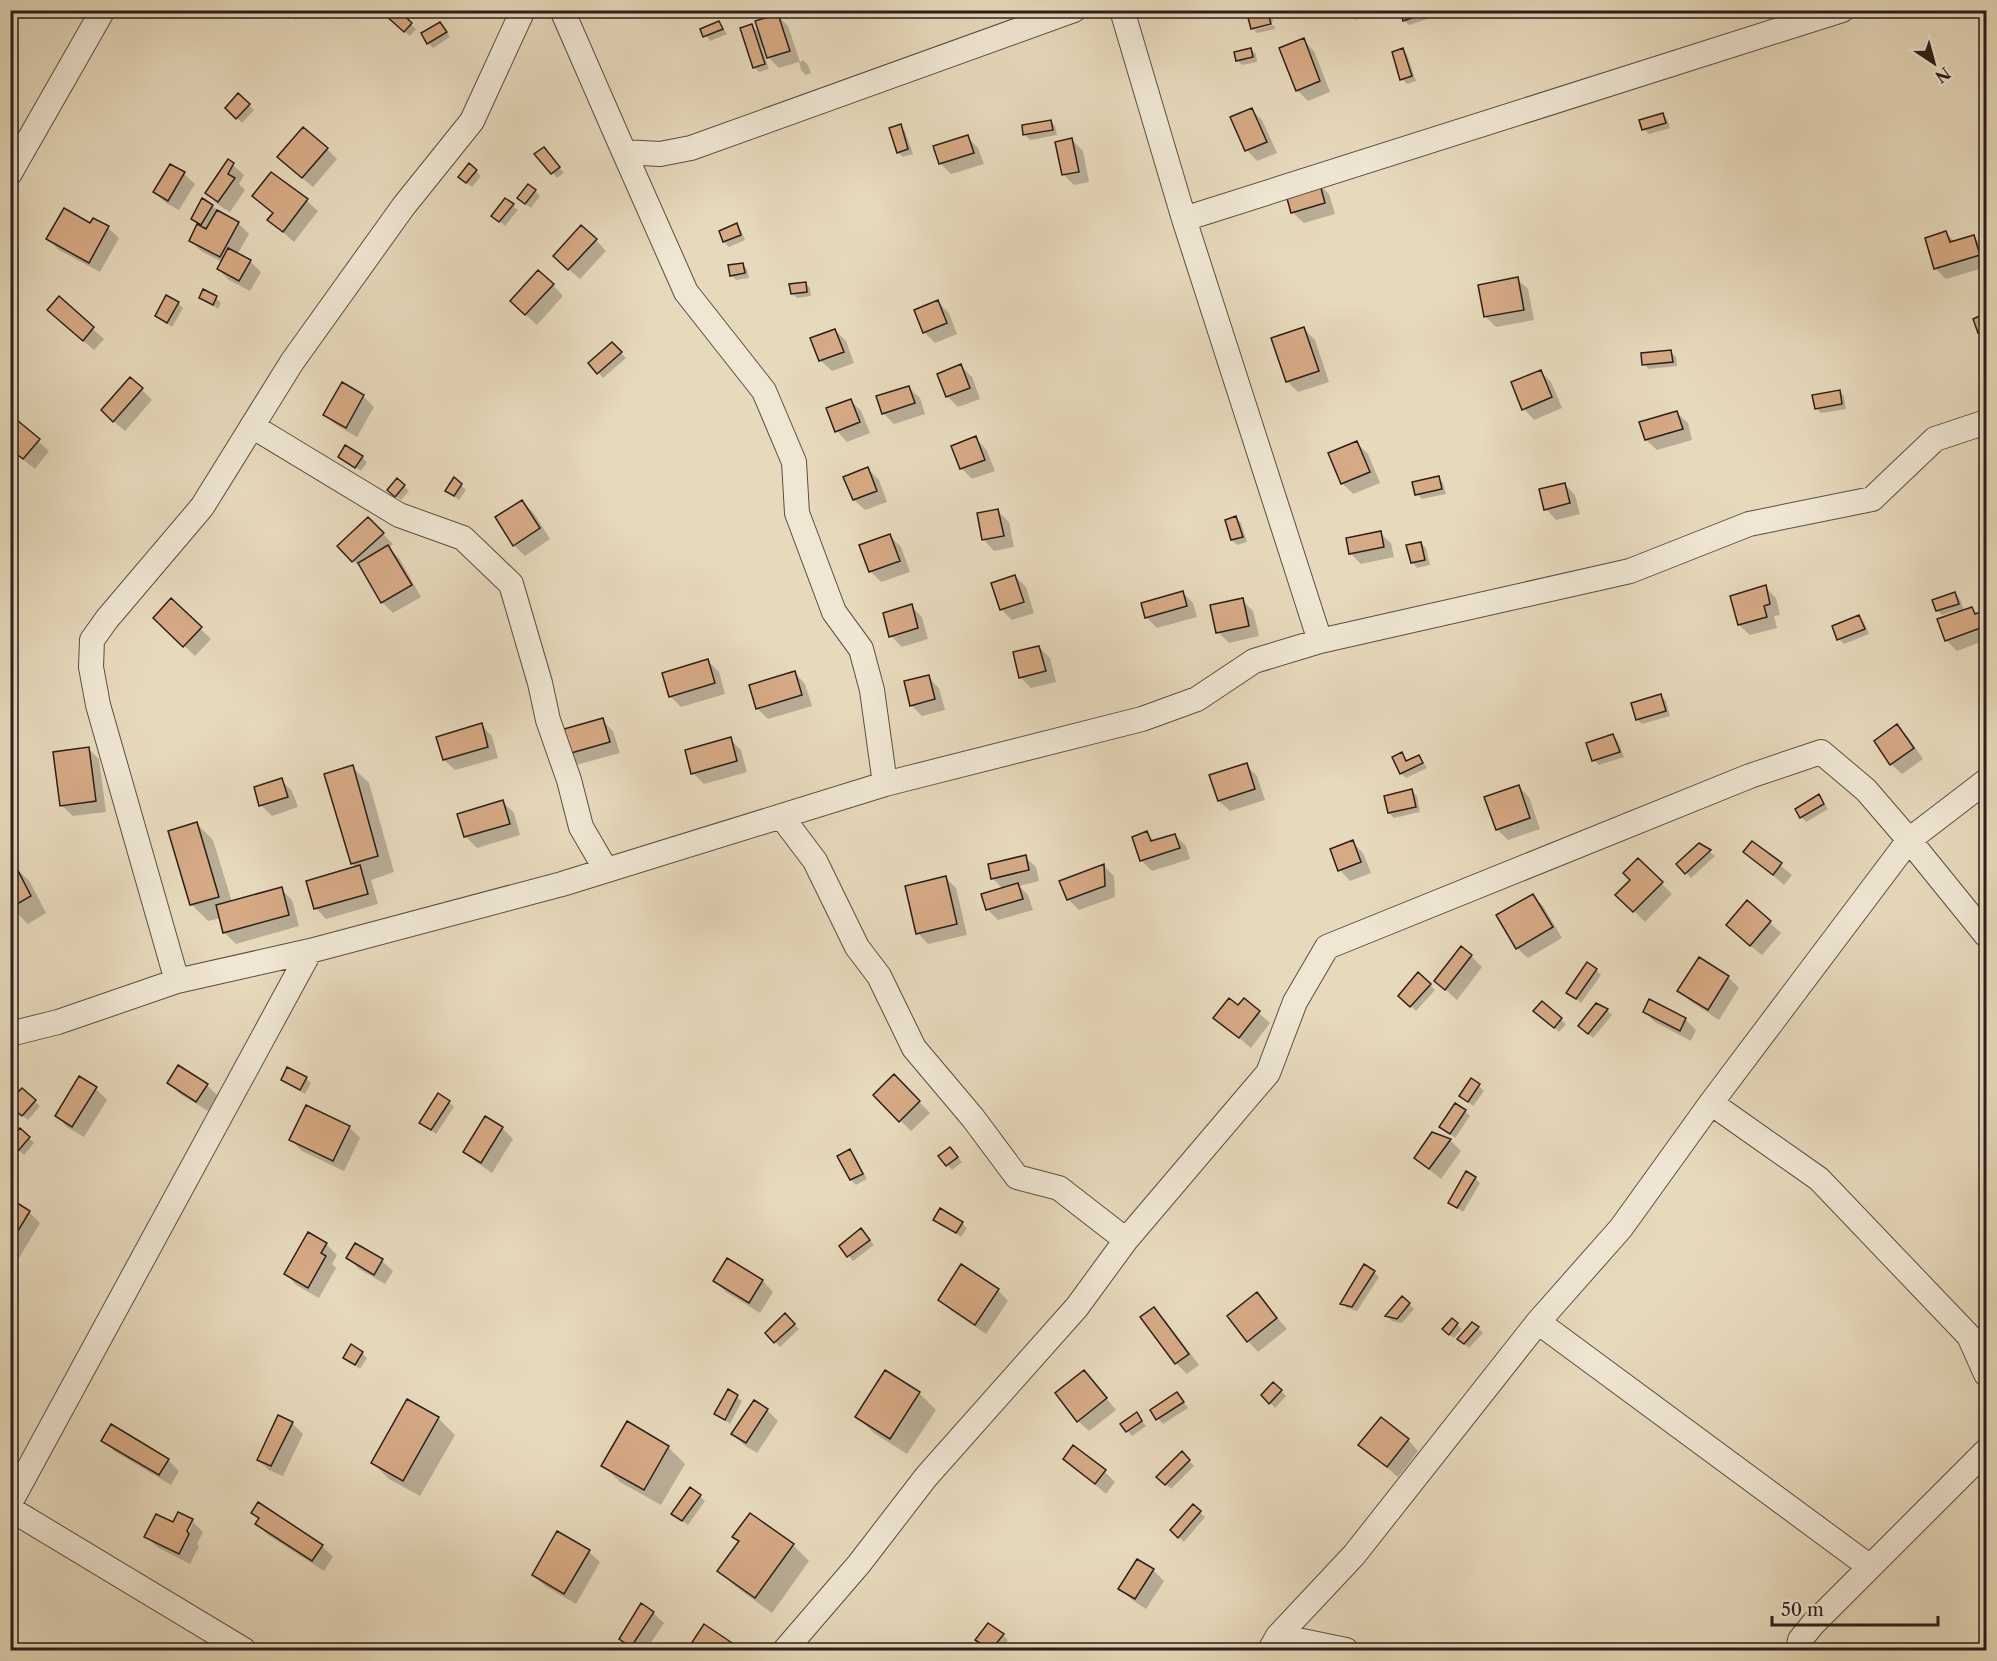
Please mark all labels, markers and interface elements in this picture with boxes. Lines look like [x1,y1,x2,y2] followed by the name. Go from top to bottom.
[1904,33,1964,93] north arrow
[1931,63,1954,87] text: N
[1772,1589,1938,1627] scale bar
[1781,1599,1824,1621] text: 50 m

